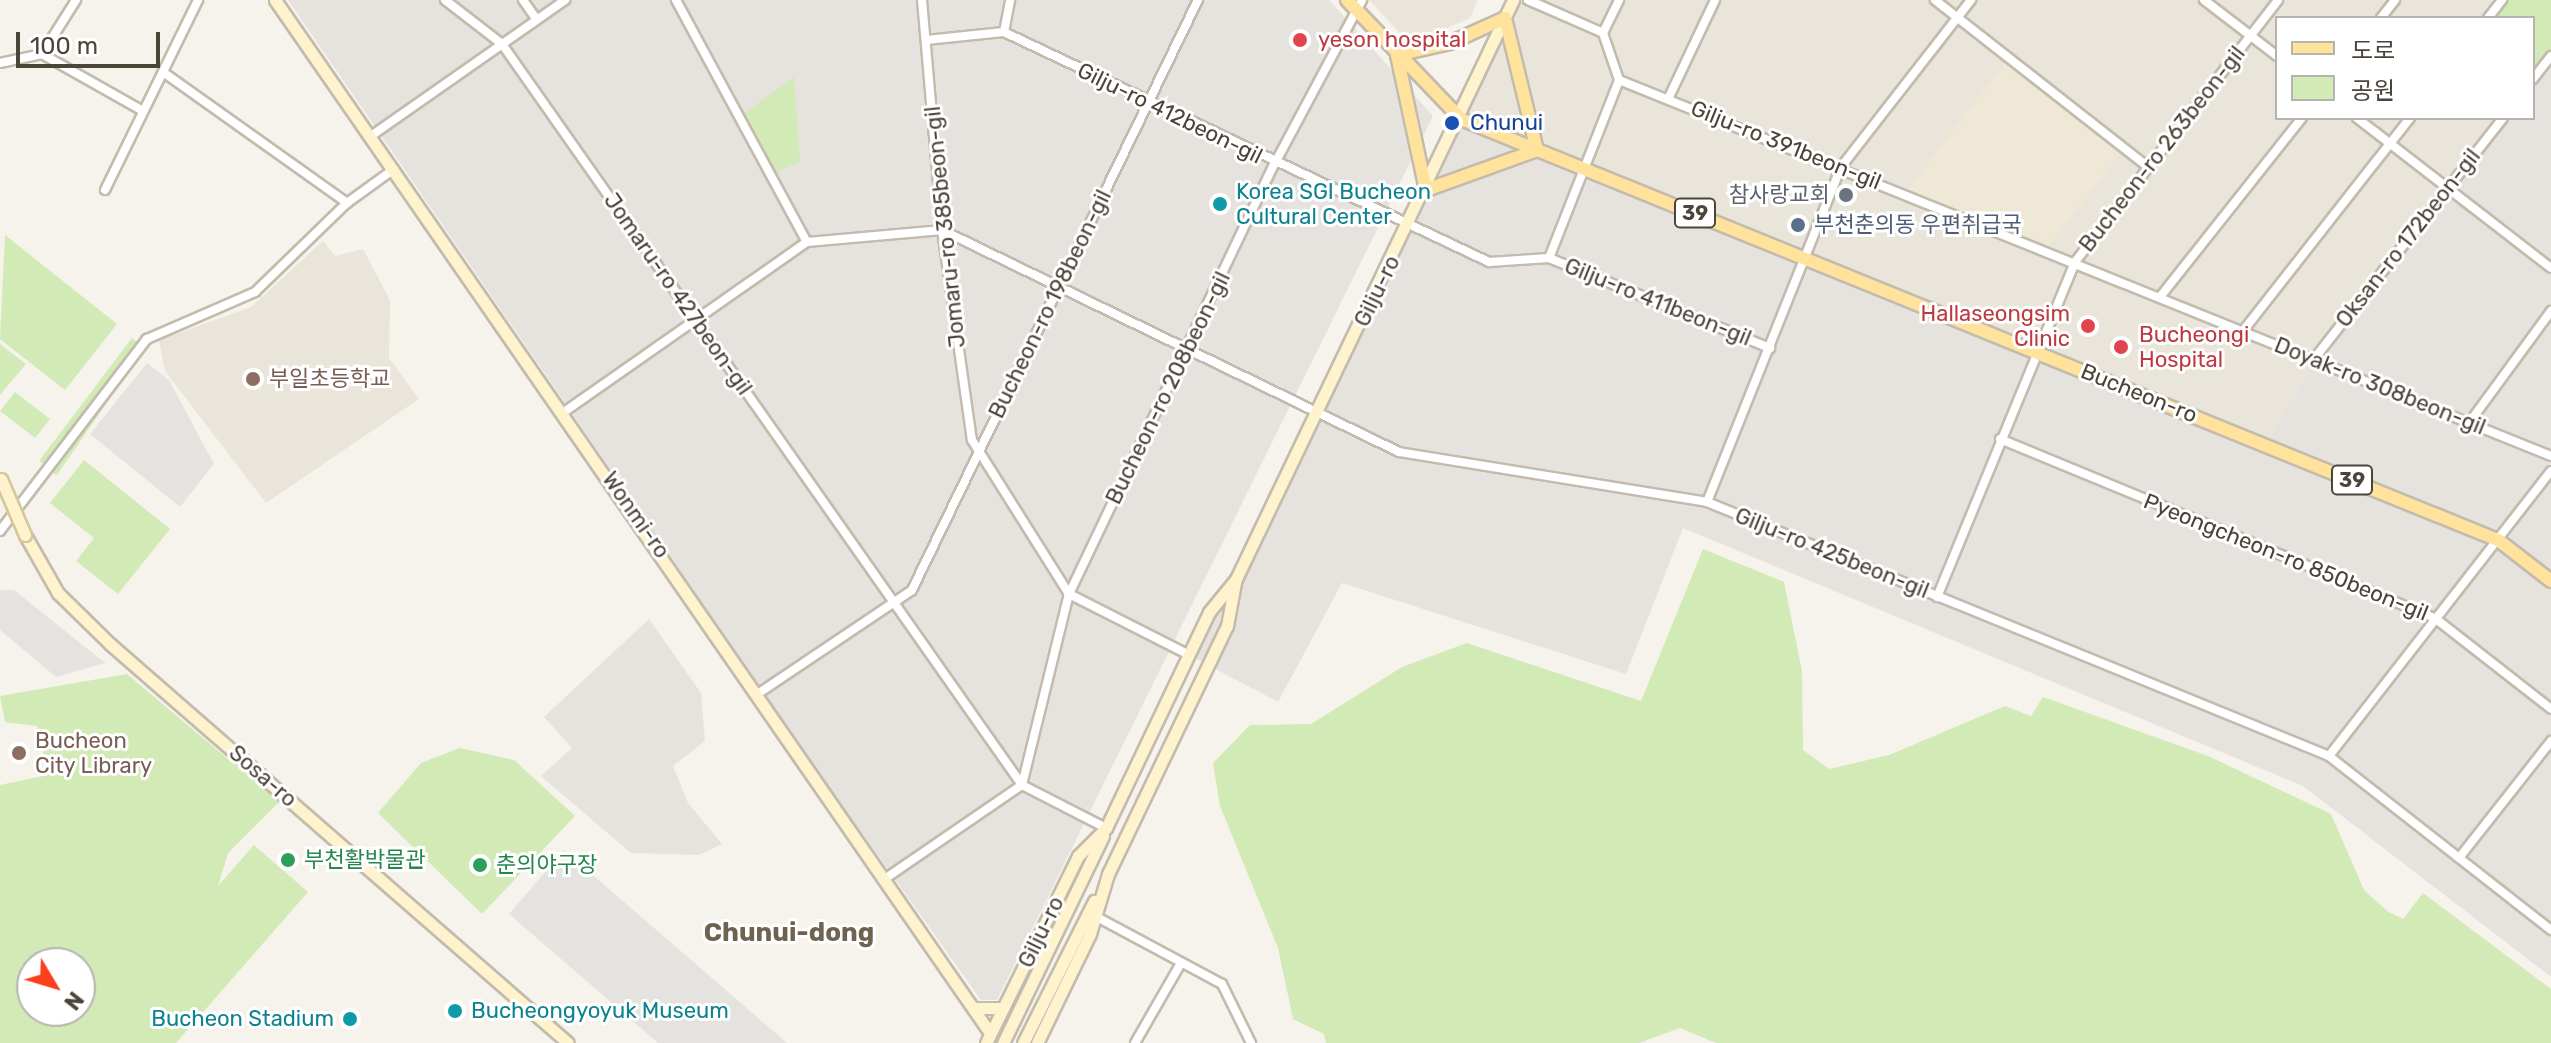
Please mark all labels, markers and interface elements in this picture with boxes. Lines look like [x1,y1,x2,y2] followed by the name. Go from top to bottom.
[20,16,164,66] scale bar
[2275,16,2535,120] legend
[1318,27,1466,53] place label: yeson hospital
[1289,29,1311,51] marker: yeson hospital
[30,32,98,60] text: 100 m
[2351,37,2395,65] text: 도로
[2073,41,2251,257] street label: Bucheon-ro 263beon-gil
[1073,57,1267,169] street label: Gilju-ro 412beon-gil
[2351,77,2395,105] text: 공원
[1687,95,1885,195] street label: Gilju-ro 391beon-gil
[919,105,971,349] street label: Jomaru-ro 385beon-gil
[1470,110,1543,136] place label: Chunui
[1441,112,1463,134] marker: Chunui
[2330,144,2486,332] street label: Oksan-ro 172beon-gil
[1236,178,1431,230] place label: Korea SGI Bucheon Cultural Center
[1729,182,1830,208] place label: 참사랑교회
[983,185,1117,423] street label: Bucheon-ro 198beon-gil
[1837,186,1855,204] marker: 참사랑교회
[598,188,758,400] street label: Jomaru-ro 427beon-gil
[1211,195,1229,213] marker: Korea SGI Bucheon Cultural Center
[1673,197,1717,229] road number: 39
[1814,212,2022,238] place label: 부천춘의동 우편취급국
[1789,216,1807,234] marker: 부천춘의동 우편취급국
[1348,251,1406,331] street label: Gilju-ro
[1561,252,1755,352] street label: Gilju-ro 411beon-gil
[1100,267,1236,509] street label: Bucheon-ro 208beon-gil
[1921,300,2070,352] place label: Hallaseongsim Clinic
[2077,315,2099,337] marker: Hallaseongsim Clinic
[2139,321,2249,372] place label: Bucheongi Hospital
[2271,332,2489,440] street label: Doyak-ro 308beon-gil
[2110,336,2132,358] marker: Bucheongi Hospital
[2077,358,2201,428] street label: Bucheon-ro
[269,366,390,392] place label: 부일초등학교
[244,370,262,388] marker: 부일초등학교
[2330,464,2374,496] road number: 39
[597,467,675,563] street label: Wonmi-ro
[2140,488,2432,626] street label: Pyeongcheon-ro 850beon-gil
[1731,502,1933,604] street label: Gilju-ro 425beon-gil
[35,727,153,778] place label: Bucheon City Library
[224,739,302,813] street label: Sosa-ro
[10,744,28,762] marker: Bucheon City Library
[304,847,425,873] place label: 부천활박물관
[279,851,297,869] marker: 부천활박물관
[496,852,597,878] place label: 춘의야구장
[471,856,489,874] marker: 춘의야구장
[1012,892,1070,972] street label: Gilju-ro
[704,917,874,949] district label: Chunui-dong
[16,947,96,1027] north arrow
[58,986,89,1015] text: N
[471,998,729,1024] place label: Bucheongyoyuk Museum
[446,1002,464,1020] marker: Bucheongyoyuk Museum
[151,1006,334,1032] place label: Bucheon Stadium
[341,1010,359,1028] marker: Bucheon Stadium

